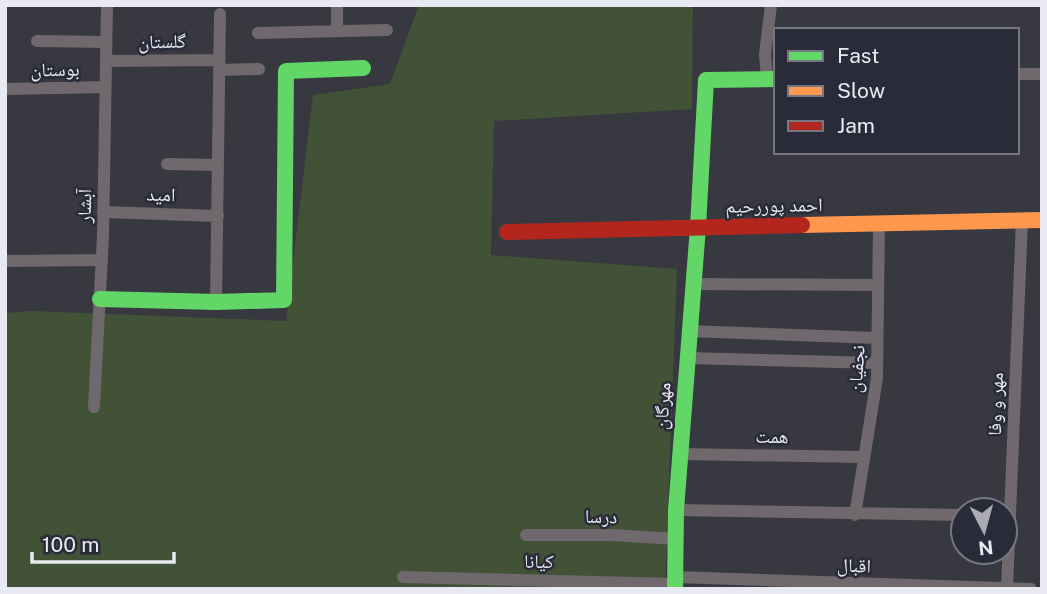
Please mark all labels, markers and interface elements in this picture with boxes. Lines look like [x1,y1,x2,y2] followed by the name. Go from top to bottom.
[774,28,1019,154] legend
[138,30,186,53] street label: گلستان
[837,43,879,68] text: Fast
[30,58,80,81] street label: بوستان
[837,78,885,103] text: Slow
[837,113,875,138] text: Jam
[146,182,176,206] street label: امید
[73,187,96,224] street label: آبشار
[725,193,823,219] street label: احمد پوررحیم
[843,344,870,394] street label: نجفیان
[983,372,1008,436] street label: مهر و وفا
[649,382,676,430] street label: مهرگان
[755,425,789,447] street label: همت
[949,496,1019,566] north arrow
[585,505,618,528] street label: درسا
[32,520,173,564] scale bar
[42,532,99,557] text: 100 m
[977,536,994,560] text: N
[524,550,554,573] street label: کیانا
[837,553,871,578] street label: اقبال

